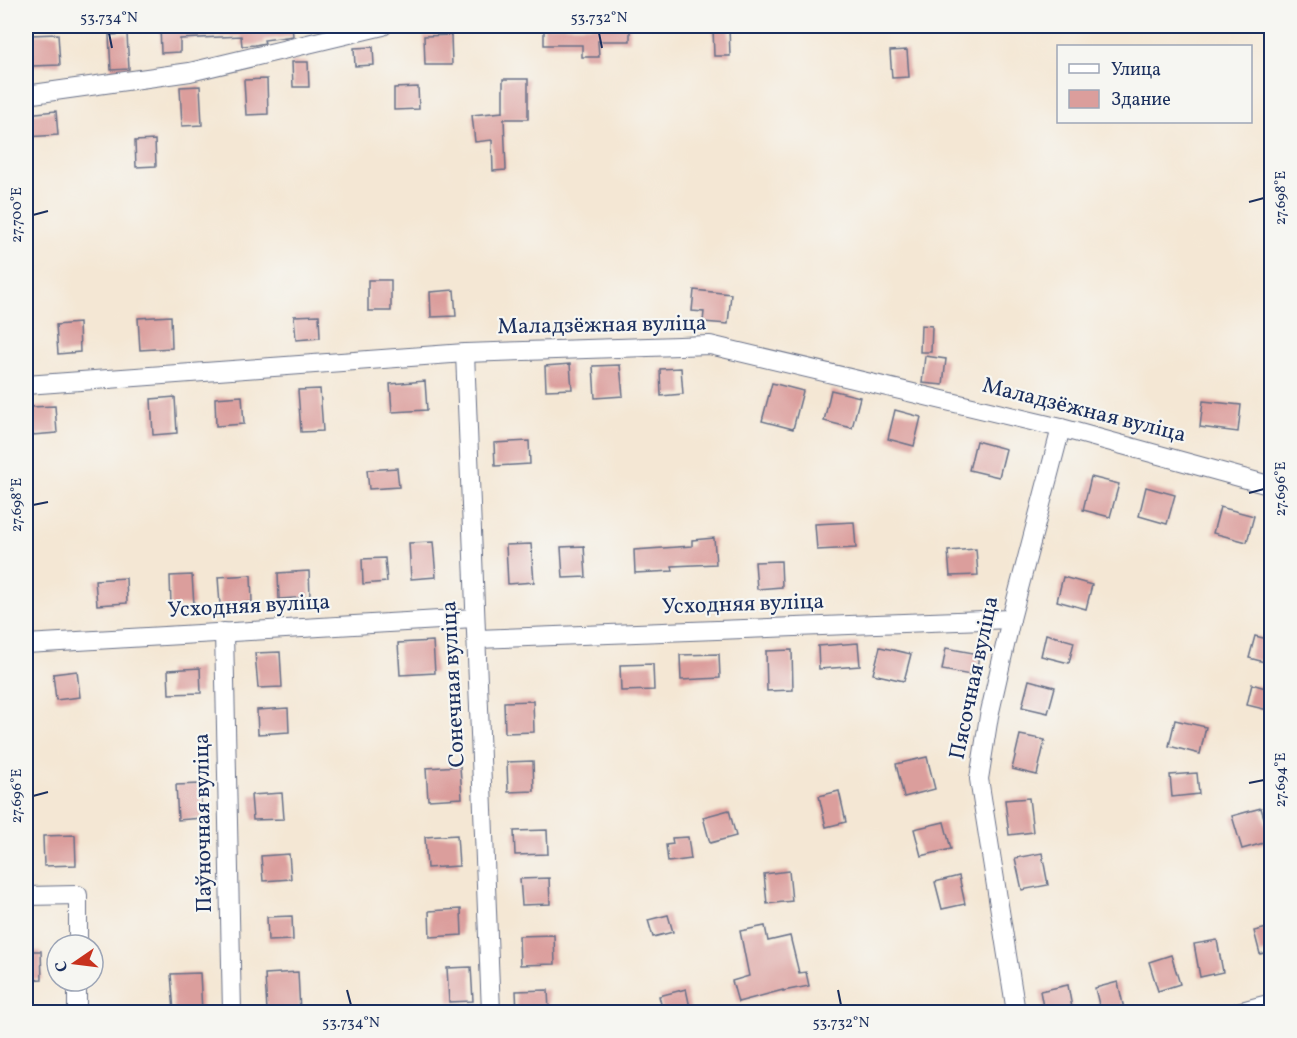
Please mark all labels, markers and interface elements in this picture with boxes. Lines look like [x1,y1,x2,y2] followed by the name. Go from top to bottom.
[80,8,138,29] text: 53.734°N
[570,8,628,29] text: 53.732°N
[1057,45,1252,123] legend
[1111,58,1161,83] text: Улица
[1111,88,1171,113] text: Здание
[1271,171,1292,225] text: 27.698°E
[7,187,28,243] text: 27.700°E
[497,309,707,343] street label: Маладзёжная вуліца
[979,371,1189,451] street label: Маладзёжная вуліца
[1271,461,1292,517] text: 27.696°E
[7,478,28,532] text: 27.698°E
[167,587,331,627] street label: Усходняя вуліца
[661,587,825,623] street label: Усходняя вуліца
[943,594,1007,762] street label: Пясочная вуліца
[434,600,474,768] street label: Сонечная вуліца
[187,733,221,913] street label: Паўночная вуліца
[1271,752,1292,808] text: 27.694°E
[7,768,28,824] text: 27.696°E
[45,933,105,993] north arrow
[50,958,74,974] text: С
[322,1013,380,1034] text: 53.734°N
[812,1013,870,1034] text: 53.732°N

